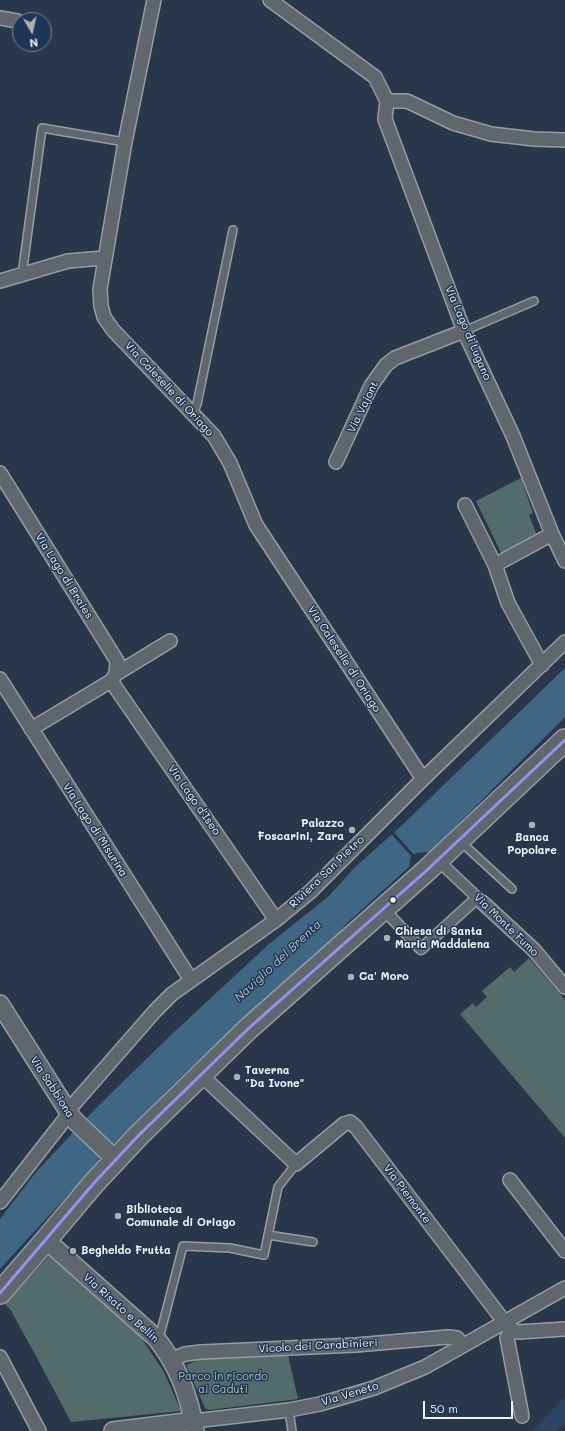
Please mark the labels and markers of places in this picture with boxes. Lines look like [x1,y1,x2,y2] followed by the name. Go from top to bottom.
[258,817,344,843] place label: Palazzo Foscarini, Zara
[527,820,537,830] marker: Banca Popolare
[347,825,357,835] marker: Palazzo Foscarini, Zara
[507,831,557,857] place label: Banca Popolare
[388,895,398,905] unlabelled marker
[395,925,490,951] place label: Chiesa di Santa Maria Maddalena
[382,933,392,943] marker: Chiesa di Santa Maria Maddalena
[359,970,409,984] place label: Ca' Moro
[346,972,356,982] marker: Ca' Moro
[245,1064,304,1090] place label: Taverna "Da Ivone"
[232,1072,242,1082] marker: Taverna "Da Ivone"
[126,1203,235,1229] place label: Biblioteca Comunale di Oriago
[113,1211,123,1221] marker: Biblioteca Comunale di Oriago
[81,1244,171,1258] place label: Begheldo Frutta
[68,1246,78,1256] marker: Begheldo Frutta

